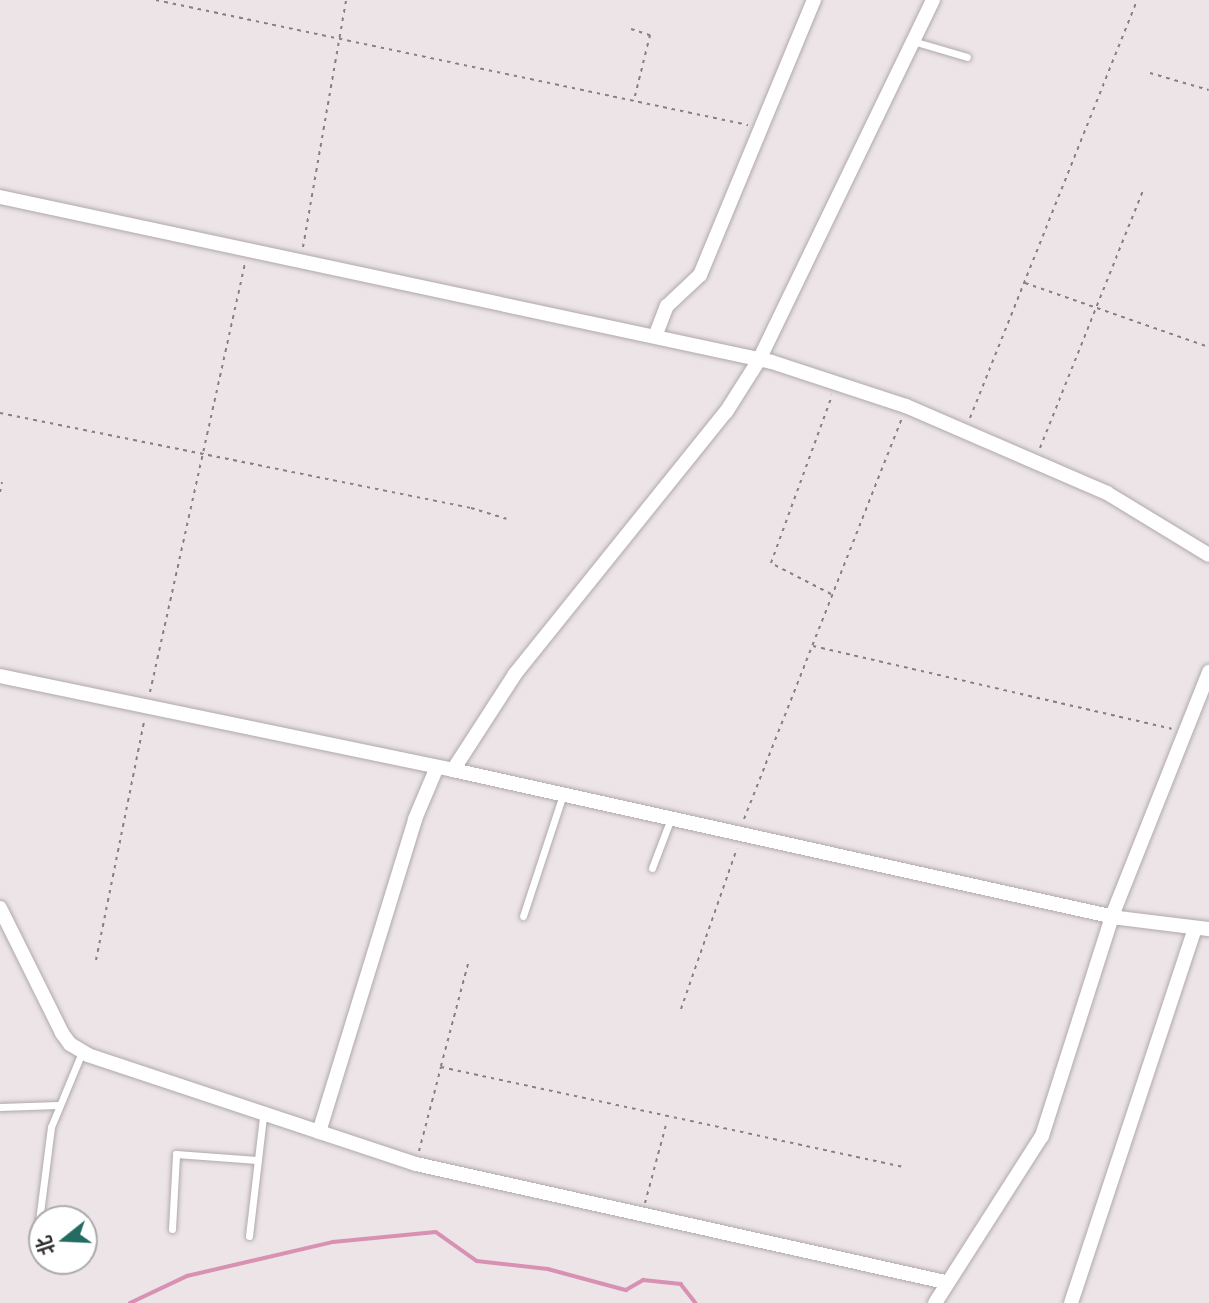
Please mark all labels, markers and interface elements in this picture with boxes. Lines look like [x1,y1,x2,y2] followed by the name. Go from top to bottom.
[28,1205,98,1275] north arrow
[30,1233,60,1259] text: 北

